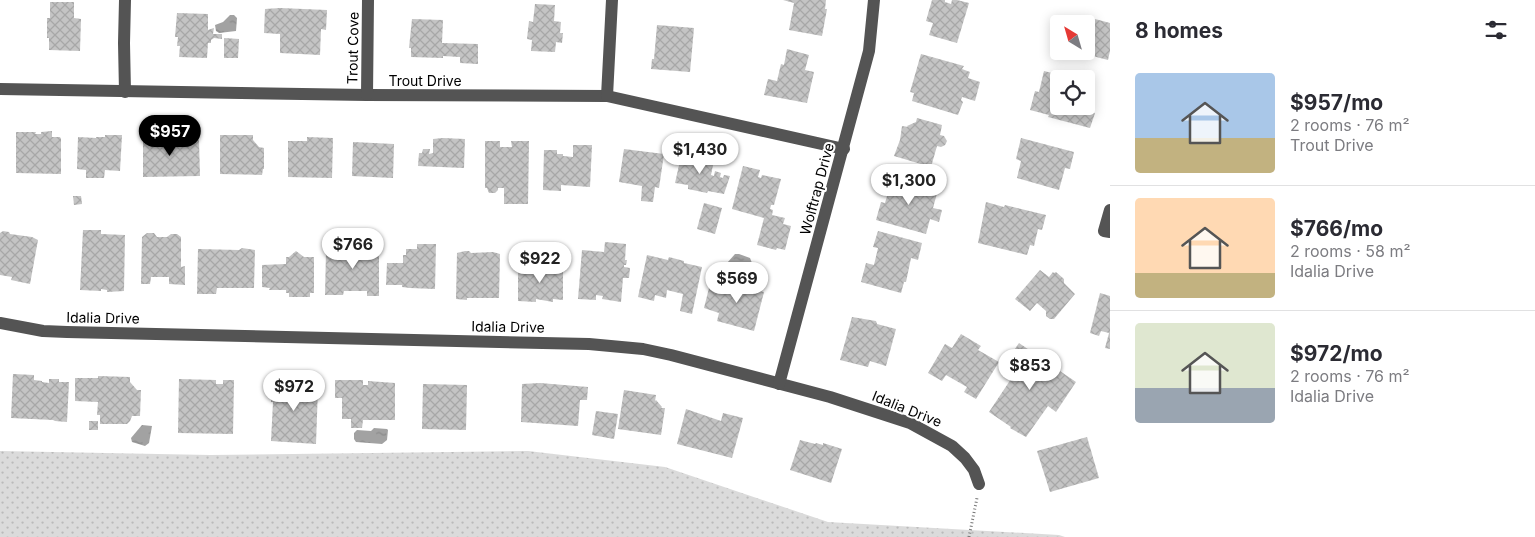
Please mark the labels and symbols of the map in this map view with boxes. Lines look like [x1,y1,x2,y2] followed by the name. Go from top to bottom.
[343,12,362,84] street label: Trout Cove
[1050,15,1095,60] north arrow
[388,72,462,89] street label: Trout Drive
[140,114,200,157] pin: $957
[659,132,741,175] pin: $1,430
[796,141,837,237] street label: Wolftrap Drive
[868,164,950,206] pin: $1,300
[323,228,383,270] pin: $766
[510,242,570,284] pin: $922
[707,262,767,304] pin: $569
[66,308,140,327] street label: Idalia Drive
[471,317,545,336] street label: Idalia Drive
[1000,348,1060,391] pin: $853
[264,370,324,412] pin: $972
[870,387,944,430] street label: Idalia Drive

